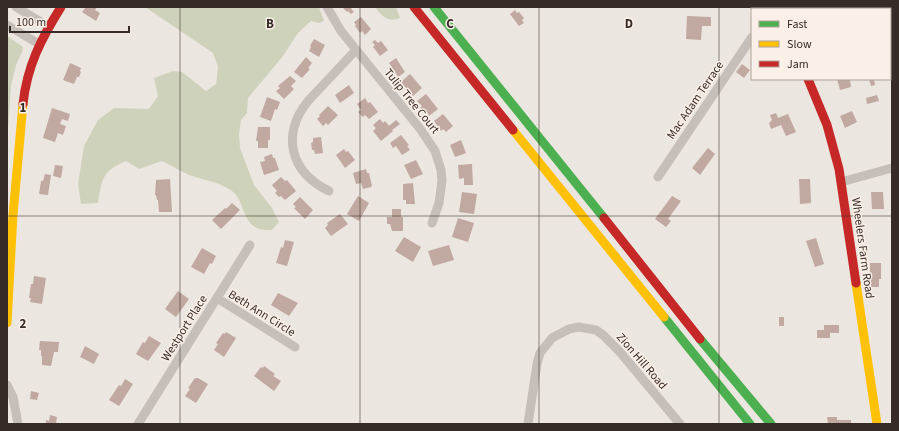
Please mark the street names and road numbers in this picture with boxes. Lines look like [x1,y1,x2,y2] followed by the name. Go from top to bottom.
[663,58,728,143] street label: Mac Adam Terrace
[380,65,443,138] street label: Tulip Tree Court
[847,196,878,300] street label: Wheelers Farm Road
[225,286,299,341] street label: Beth Ann Circle
[157,292,212,365] street label: Westport Place
[612,329,671,393] street label: Zion Hill Road

